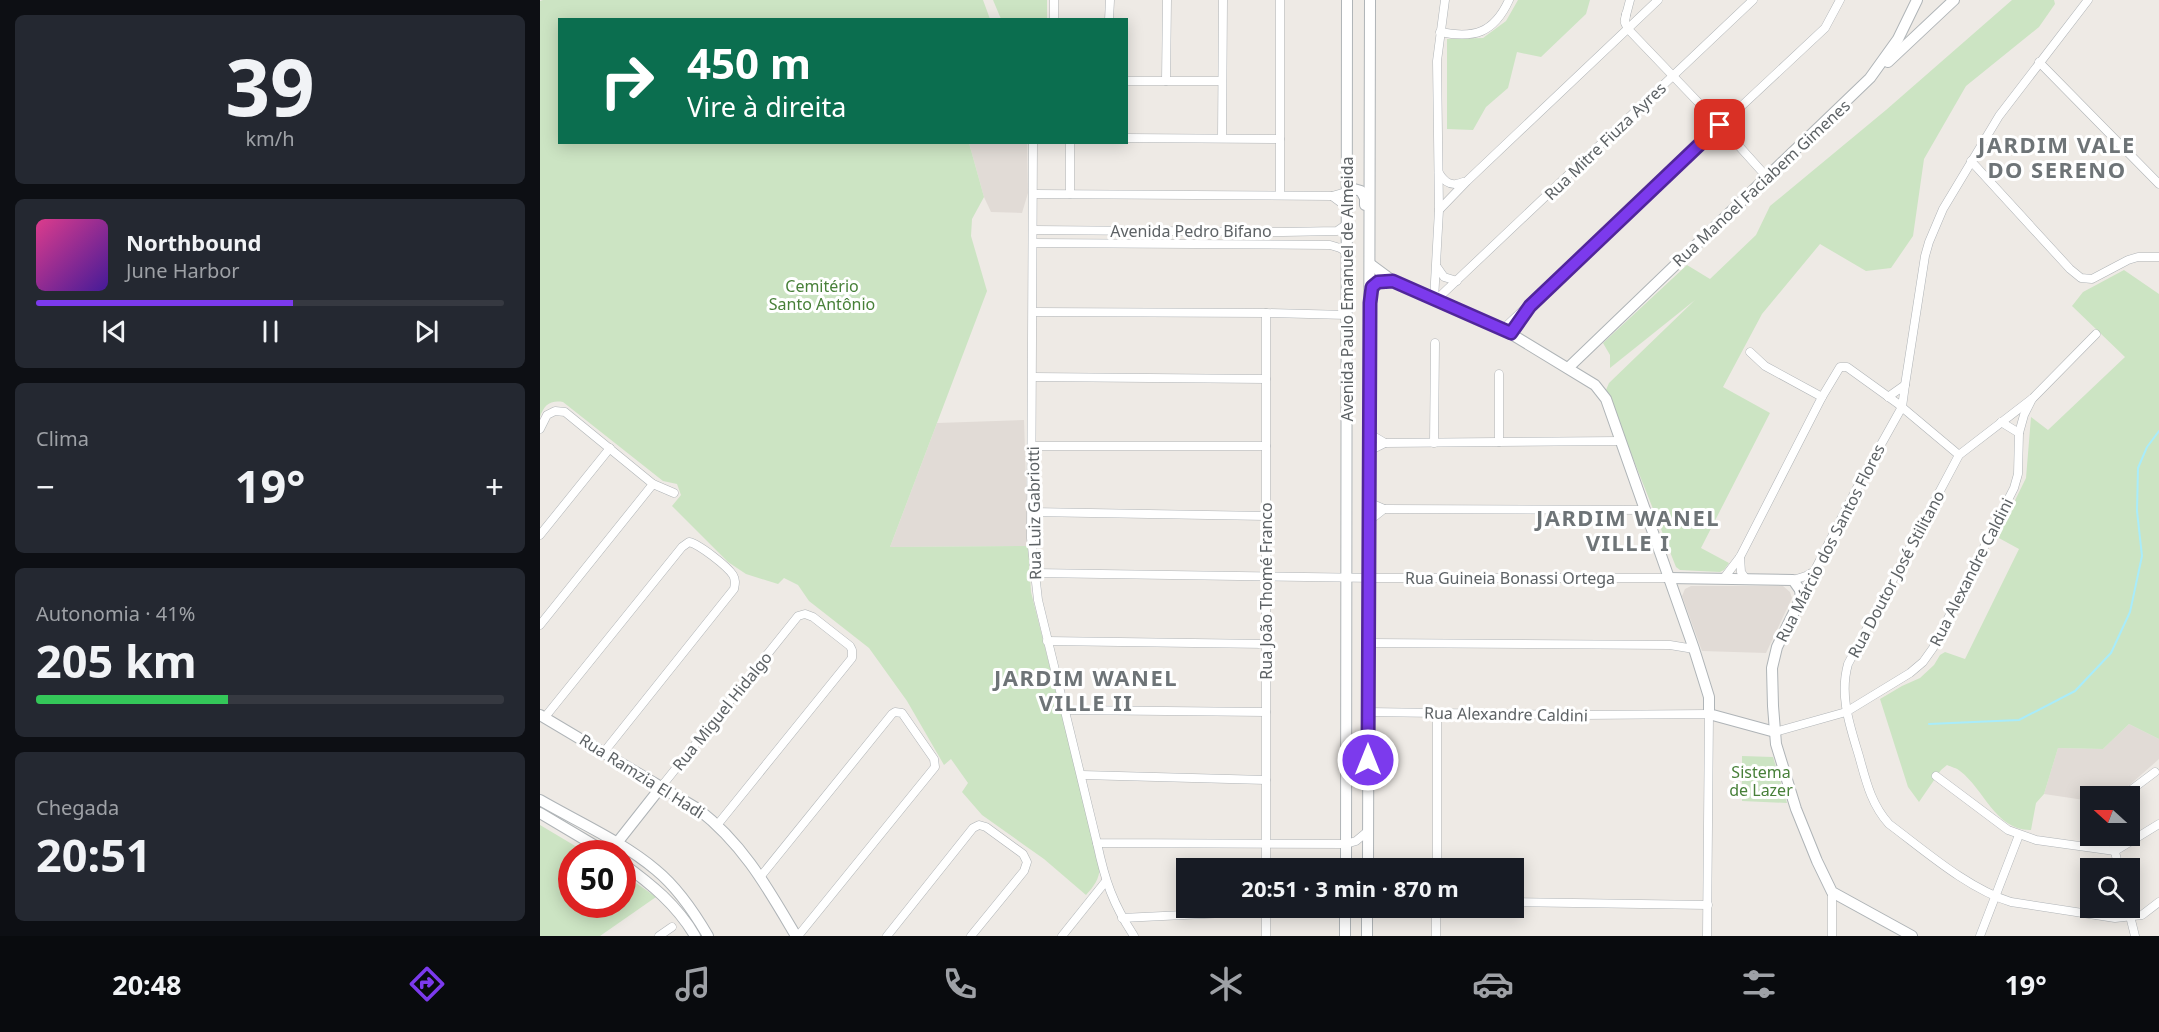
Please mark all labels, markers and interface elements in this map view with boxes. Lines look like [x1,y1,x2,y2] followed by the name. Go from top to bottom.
[225,33,315,139] text: 39
[687,34,811,91] text: 450 m
[588,42,666,120] icon: right
[1539,77,1671,205] street label: Rua Mitre Fiuza Ayres
[687,88,846,125] text: Vire à direita
[1667,95,1855,271] street label: Rua Manoel Faciabem Gimenes
[1694,99,1745,150] pin
[1703,108,1736,141] icon: arrive
[245,125,295,152] text: km/h
[1976,129,2136,184] district label: JARDIM VALE DO SERENO
[1336,156,1358,422] street label: Avenida Paulo Emanuel de Almeida
[1110,220,1272,242] street label: Avenida Pedro Bifano
[126,227,261,257] text: Northbound
[126,257,240,284] text: June Harbor
[769,275,875,315] park label: Cemitério Santo Antônio
[98,315,131,348] icon: previous
[254,315,287,348] icon: pause
[410,315,443,348] icon: next
[36,425,89,452] text: Clima
[1770,440,1890,646] street label: Rua Márcio dos Santos Flores
[1022,446,1046,580] street label: Rua Luiz Gabriotti
[235,455,305,516] text: 19°
[36,464,55,509] text: −
[485,464,504,509] text: +
[1842,486,1950,662] street label: Rua Doutor José Stilitano
[1924,494,2018,650] street label: Rua Alexandre Caldini
[1255,502,1277,680] street label: Rua João Thomé Franco
[1534,502,1720,557] district label: JARDIM WANEL VILLE I
[1405,567,1615,589] street label: Rua Guineia Bonassi Ortega
[36,600,195,627] text: Autonomia · 41%
[36,630,197,691] text: 205 km
[667,647,777,775] street label: Rua Miguel Hidalgo
[992,662,1178,717] district label: JARDIM WANEL VILLE II
[1424,702,1588,726] street label: Rua Alexandre Caldini
[1336,728,1400,792] position arrow
[575,729,709,823] street label: Rua Ramzia El Hadi
[1729,761,1793,801] park label: Sistema de Lazer
[2080,786,2140,846] north arrow
[2080,786,2140,918] map controls
[36,794,119,821] text: Chegada
[36,824,152,885] text: 20:51
[558,840,636,918] speed limit sign: 50
[2080,858,2140,918] button: search
[1241,873,1459,903] text: 20:51 · 3 min · 870 m
[406,963,448,1005] icon: directions
[672,963,714,1005] icon: music
[939,963,981,1005] icon: phone
[1205,963,1247,1005] icon: climate
[1472,963,1514,1005] icon: car
[1738,963,1780,1005] icon: filters
[112,966,182,1003] text: 20:48
[2004,966,2047,1003] text: 19°

